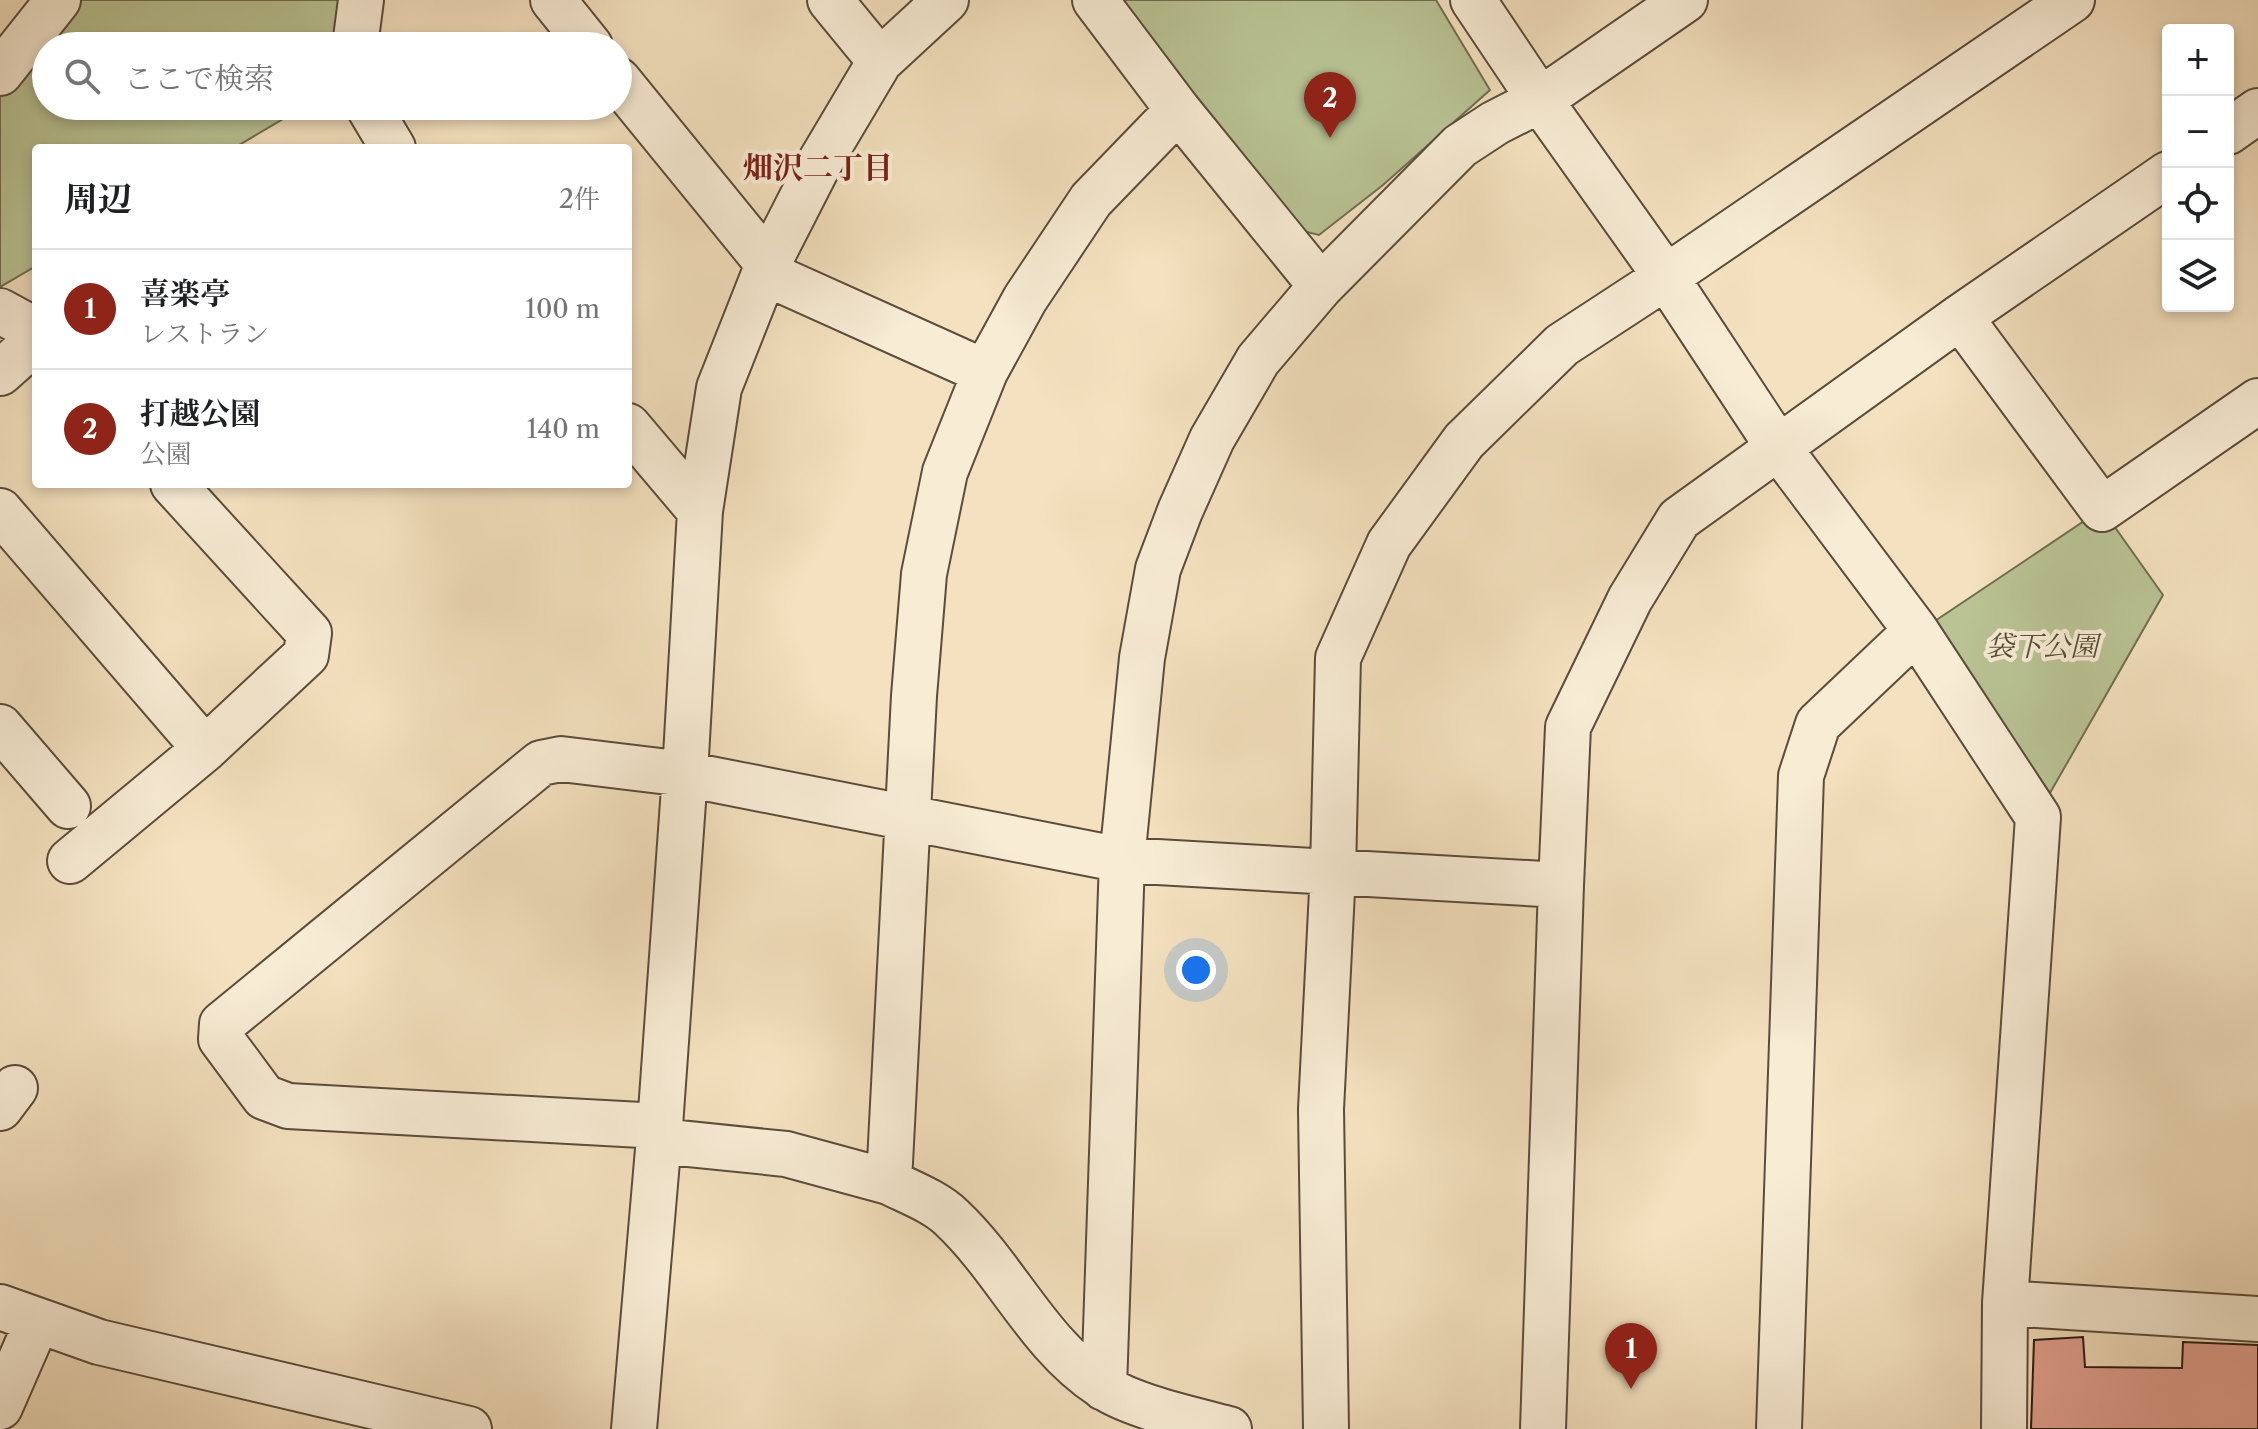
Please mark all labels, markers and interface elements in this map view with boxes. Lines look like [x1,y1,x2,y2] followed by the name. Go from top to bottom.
[2162,24,2234,312] map controls
[2162,24,2234,96] button: +
[32,32,632,120] search box
[60,54,104,98] icon: search
[124,60,274,97] text: ここで検索
[1304,72,1356,138] pin: 2
[2162,96,2234,168] button: −
[743,149,893,186] district label: 畑沢二丁目
[2162,168,2234,240] button: locate
[64,178,132,220] text: 周辺
[559,183,600,215] text: 2件
[2162,240,2234,312] button: layers
[140,275,230,312] text: 喜楽亭
[84,293,96,325] text: 1
[525,293,600,325] text: 100 m
[140,318,269,350] text: レストラン
[140,395,260,432] text: 打越公園
[82,413,98,445] text: 2
[526,413,600,445] text: 140 m
[140,438,192,470] text: 公園
[1986,629,2102,663] park label: 袋下公園
[1176,950,1216,990] your location
[1605,1323,1657,1389] pin: 1

